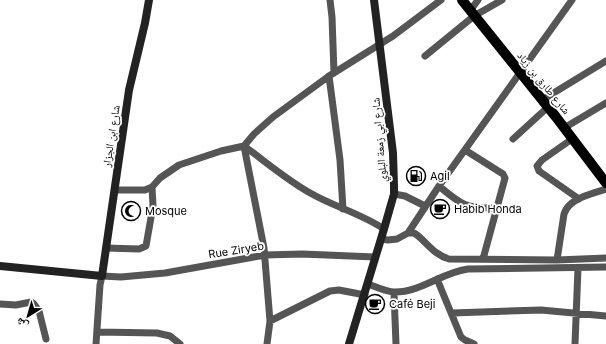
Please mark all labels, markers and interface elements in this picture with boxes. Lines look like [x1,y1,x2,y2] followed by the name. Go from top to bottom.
[515,49,573,117] street label: شارع طارق بن زياد
[368,97,391,183] street label: شارع ابي زمعة البلوي
[99,104,123,169] street label: شارع ابن الجزار
[405,165,427,187] fuel station icon: Agil
[430,169,450,183] place label: Agil
[429,198,451,220] cafe icon: Habib Honda
[120,200,142,222] mosque icon: Mosque
[454,202,522,216] place label: Habib Honda
[145,204,187,218] place label: Mosque
[207,239,265,261] street label: Rue Ziryeb
[364,293,386,315] cafe icon: Café Beji
[8,296,48,336] north arrow
[389,297,435,311] place label: Café Beji
[13,314,31,333] text: ش

